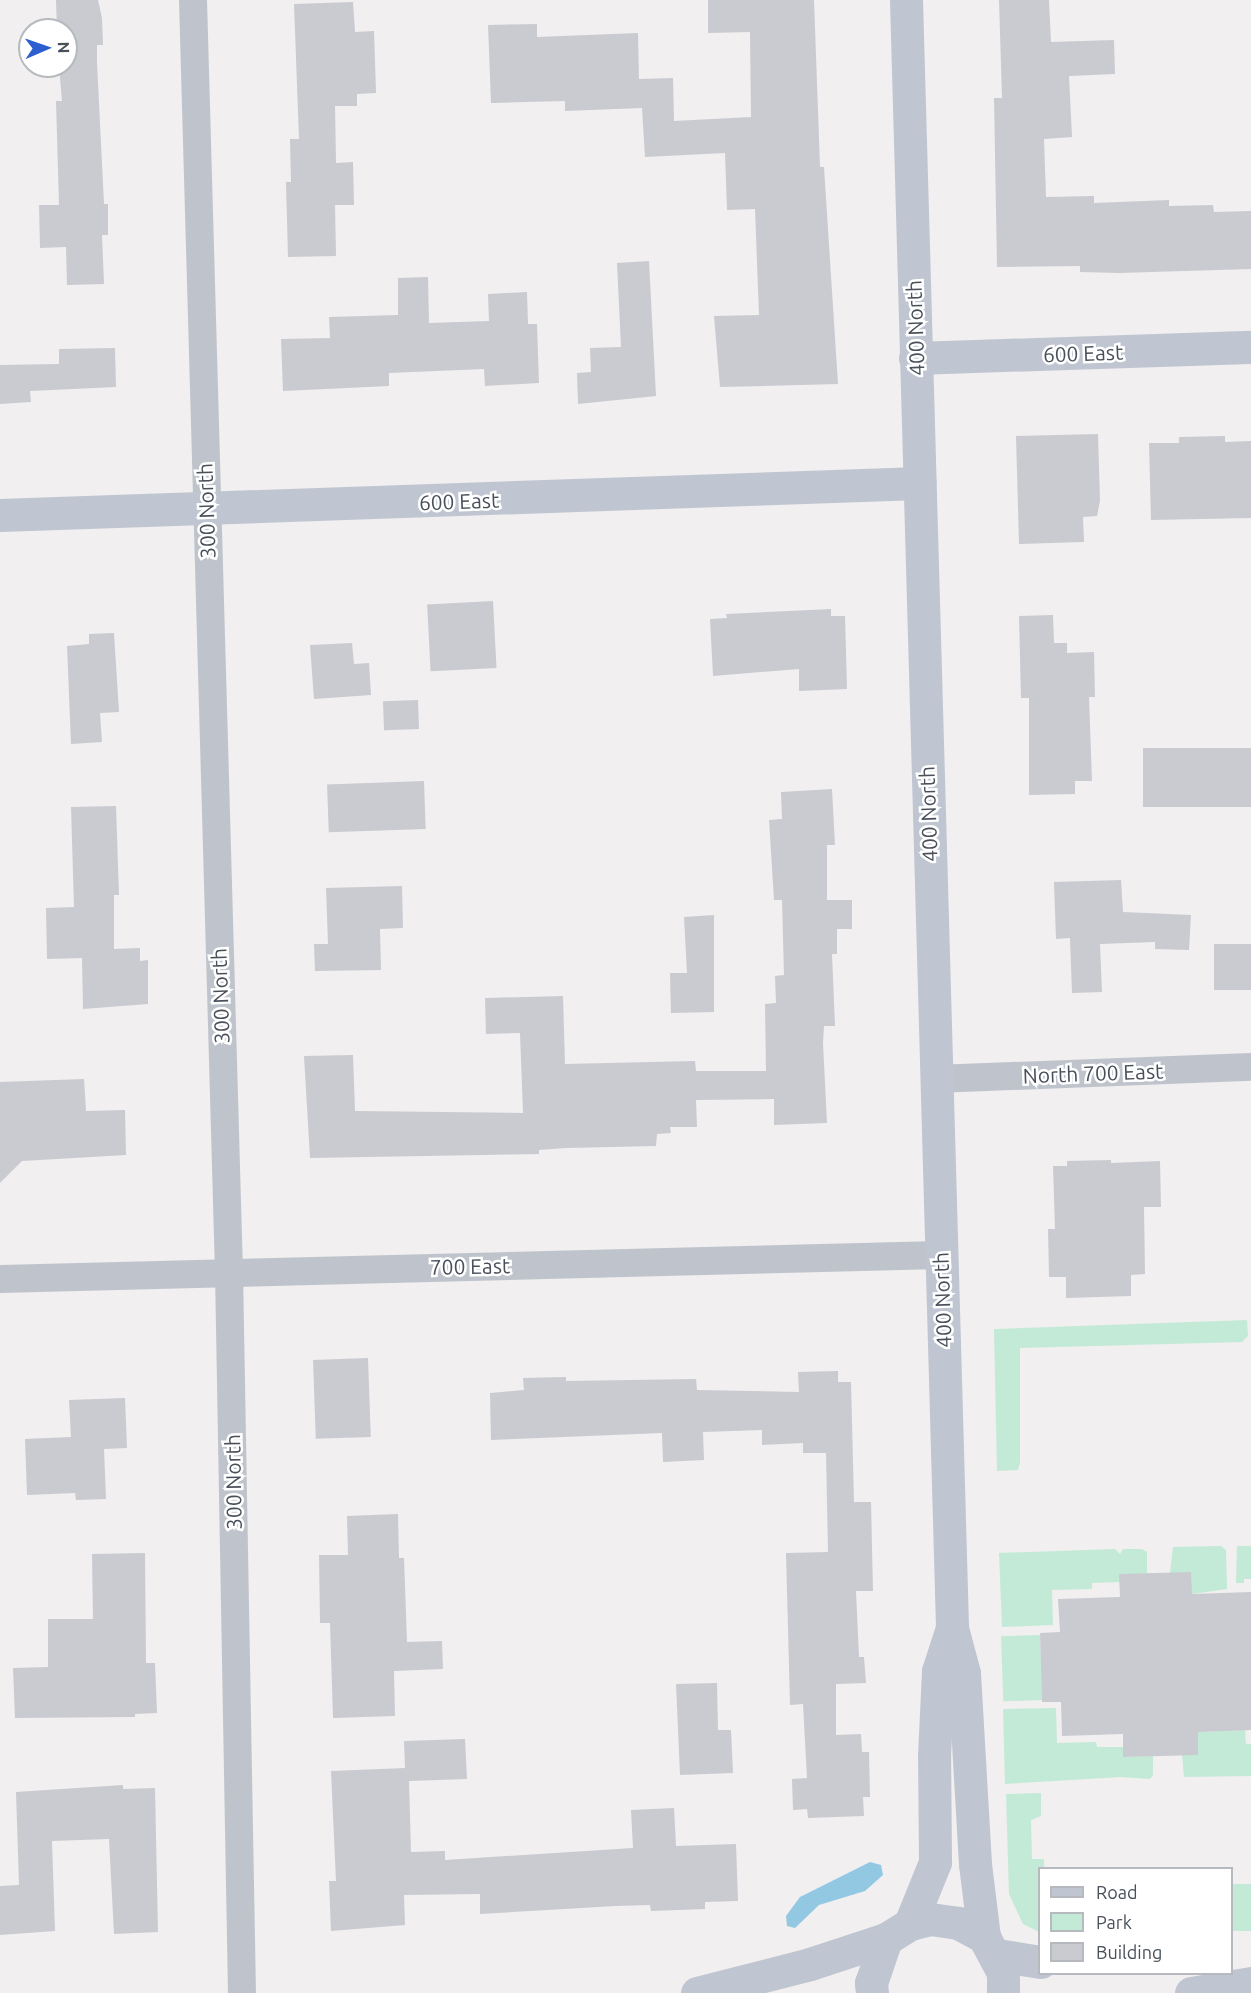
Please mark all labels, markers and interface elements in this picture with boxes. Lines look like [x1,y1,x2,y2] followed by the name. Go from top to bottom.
[18,18,78,78] north arrow
[55,41,73,54] text: N
[901,280,929,376] street label: 400 North
[1042,339,1124,367] street label: 600 East
[192,463,220,559] street label: 300 North
[418,487,500,515] street label: 600 East
[914,766,942,862] street label: 400 North
[206,948,234,1044] street label: 300 North
[1022,1058,1164,1088] street label: North 700 East
[928,1252,956,1348] street label: 400 North
[430,1253,510,1279] street label: 700 East
[220,1434,246,1530] street label: 300 North
[1038,1867,1233,1975] legend
[1096,1882,1138,1902] text: Road
[1096,1912,1132,1932] text: Park
[1096,1942,1162,1962] text: Building

